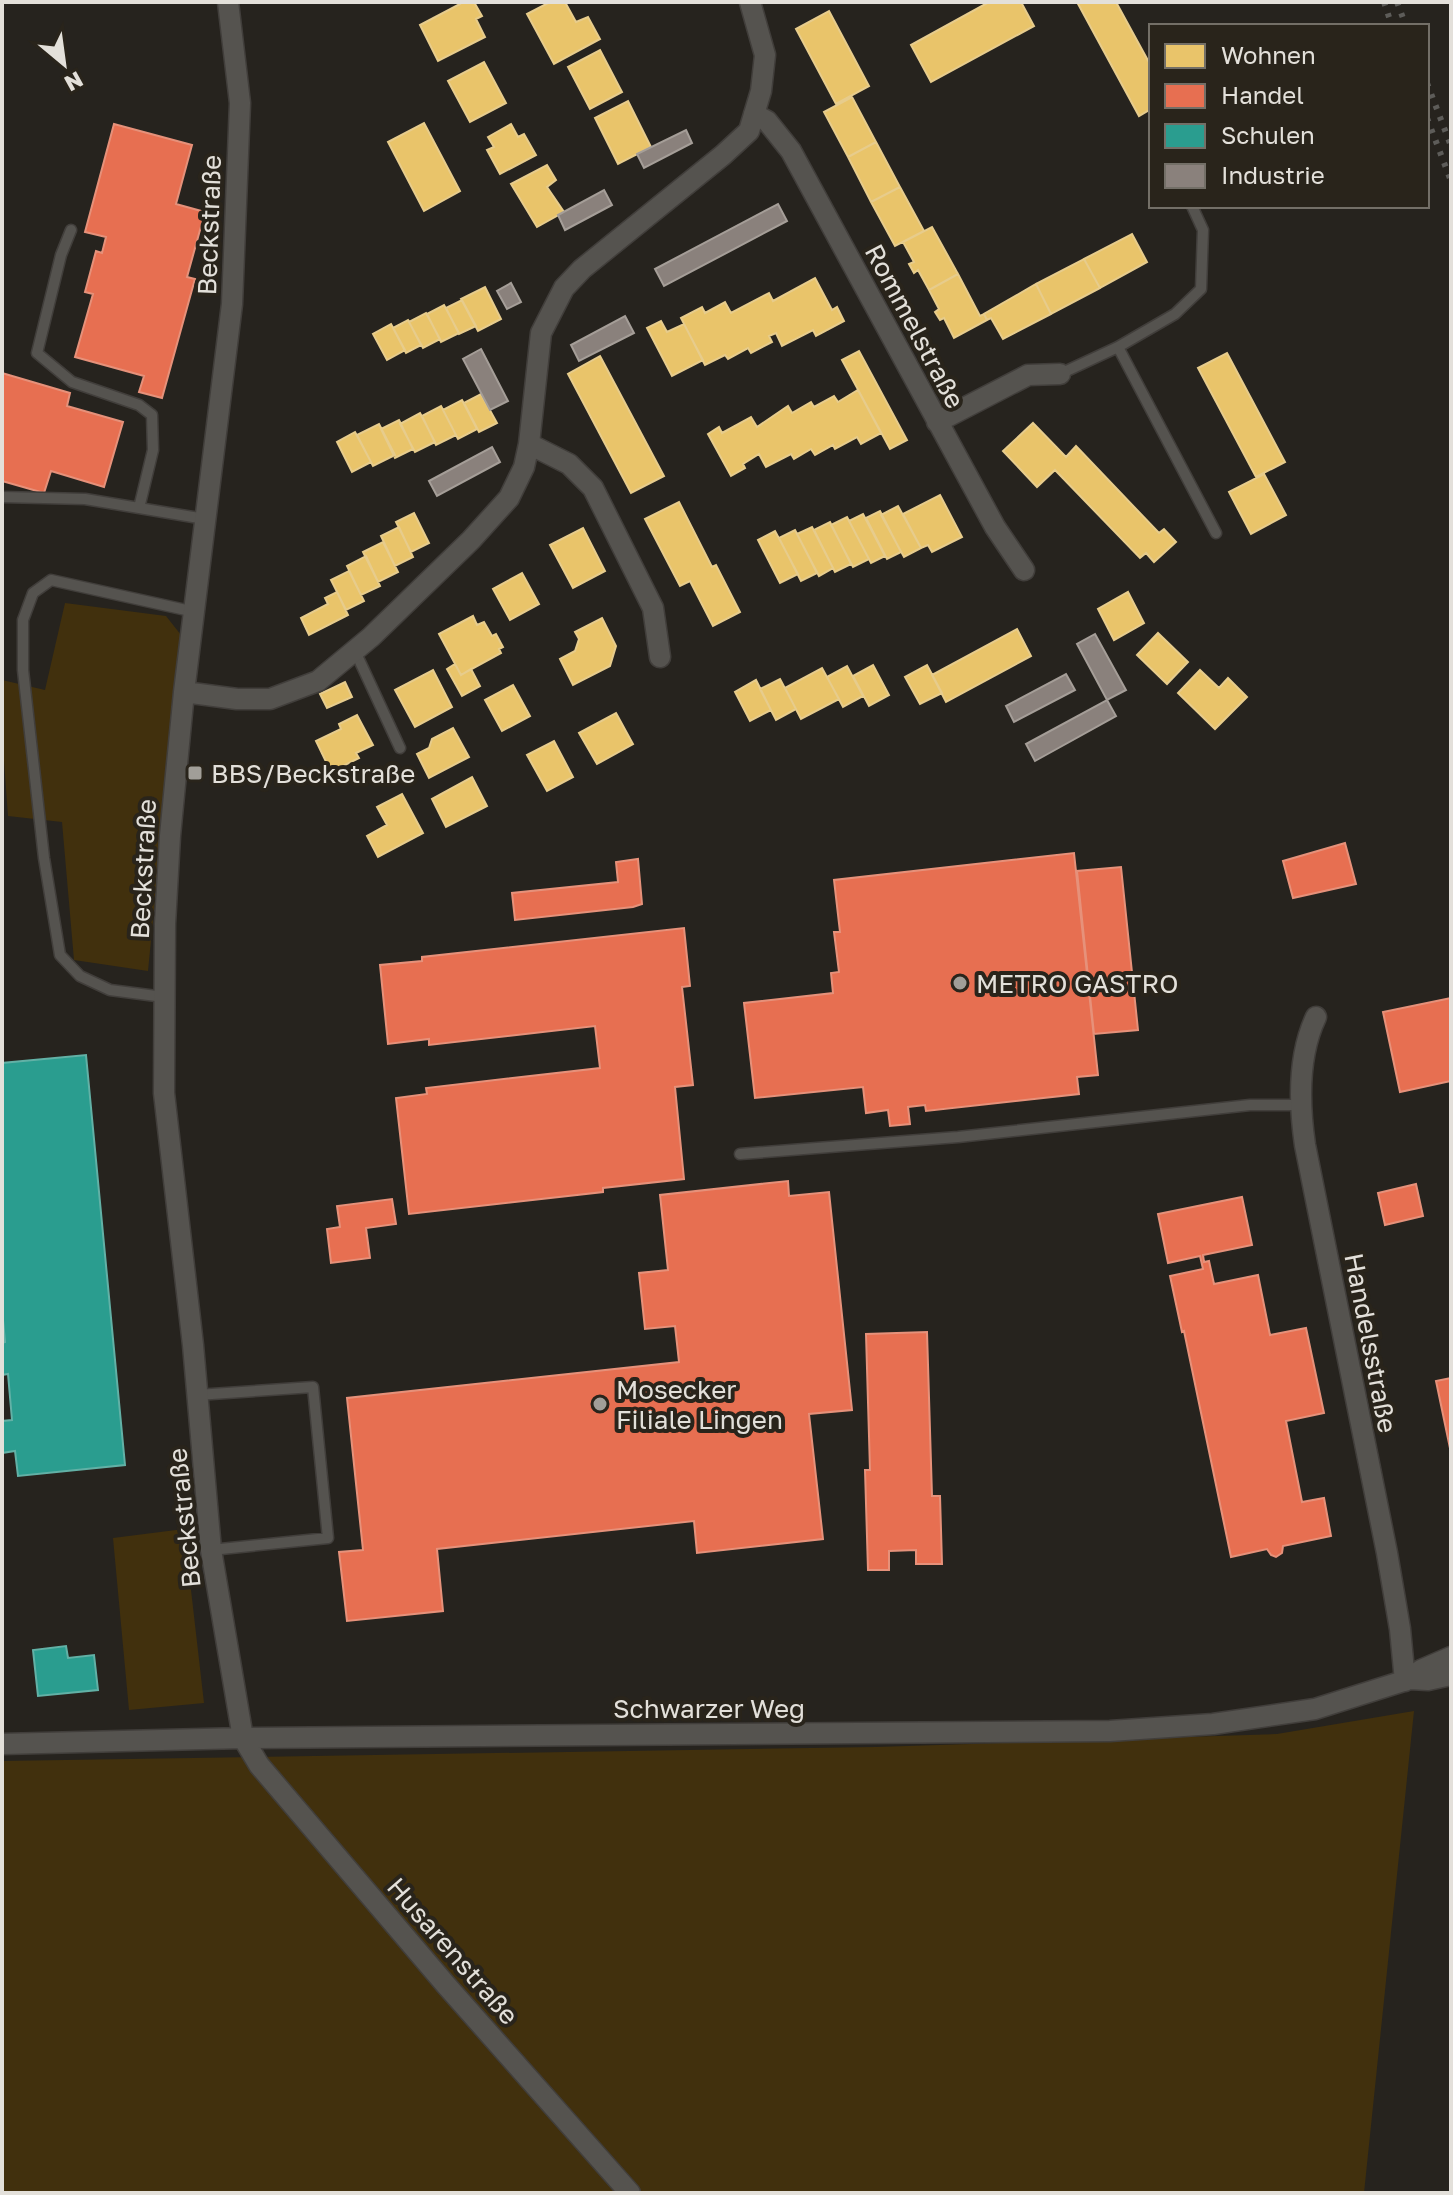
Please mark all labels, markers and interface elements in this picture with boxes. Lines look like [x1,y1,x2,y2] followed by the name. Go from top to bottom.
[24,24,104,104] north arrow
[1149,24,1429,208] legend
[1221,40,1316,69] text: Wohnen
[60,66,88,98] text: N
[1221,80,1304,109] text: Handel
[1221,120,1315,149] text: Schulen
[191,154,227,296] street label: Beckstraße
[1221,160,1325,189] text: Industrie
[859,239,971,413] street label: Rommelstraße
[211,758,415,789] place label: BBS/Beckstraße
[186,764,204,782] marker: BBS/Beckstraße
[124,798,162,940] street label: Beckstraße
[976,968,1178,999] place label: METRO GASTRO
[951,974,969,992] marker: METRO GASTRO
[1338,1250,1404,1436] street label: Handelsstraße
[616,1374,783,1435] place label: Mosecker Filiale Lingen
[591,1395,609,1413] marker: Mosecker Filiale Lingen
[161,1447,207,1589] street label: Beckstraße
[613,1693,805,1724] street label: Schwarzer Weg
[381,1871,525,2031] street label: Husarenstraße

